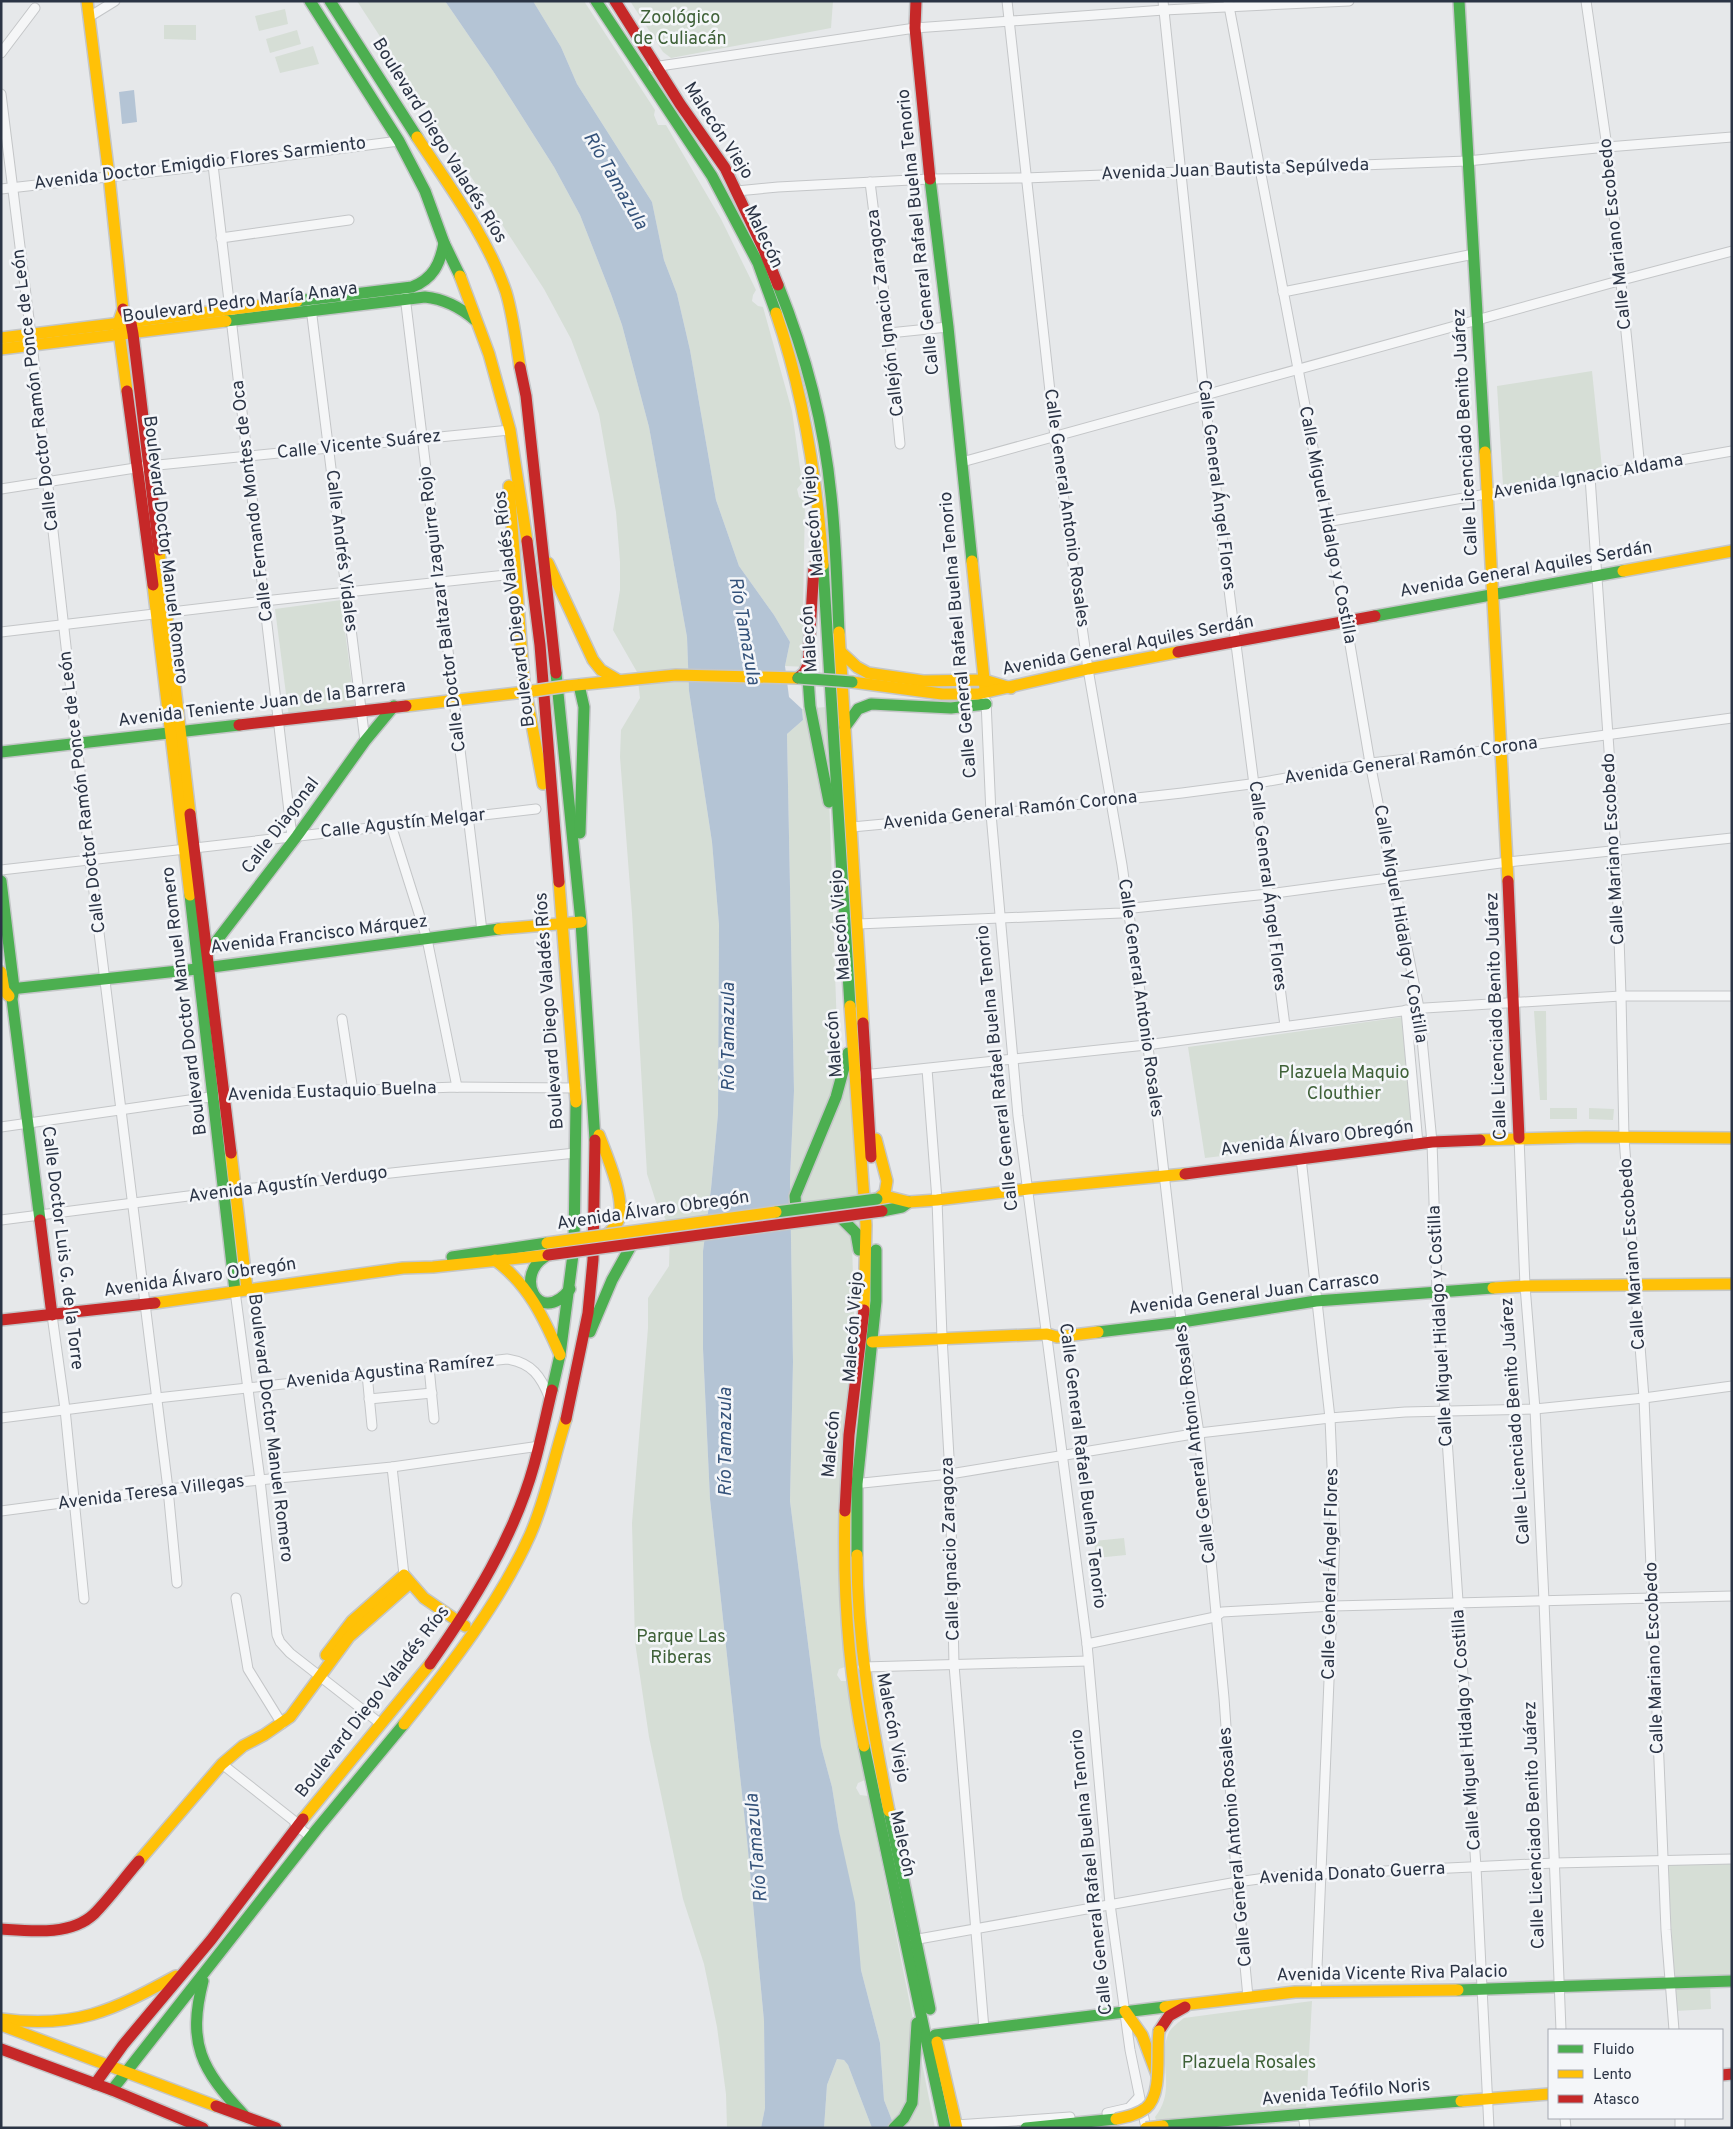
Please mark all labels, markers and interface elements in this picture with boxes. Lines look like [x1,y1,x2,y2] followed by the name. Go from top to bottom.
[633,7,727,51] park label: Zoológico de Culiacán
[366,34,512,248] street label: Boulevard Diego Valadés Ríos
[678,78,758,184] street label: Malecón Viejo
[893,88,945,376] street label: Calle General Rafael Buelna Tenorio
[577,128,653,234] water label: Río Tamazula
[33,132,367,196] street label: Avenida Doctor Emigdio Flores Sarmiento
[1595,137,1637,331] street label: Calle Mariano Escobedo
[1101,154,1369,186] street label: Avenida Juan Bautista Sepúlveda
[738,202,788,272] street label: Malecón
[862,208,910,418] street label: Callejón Ignacio Zaragoza
[7,248,65,532] street label: Calle Doctor Ramón Ponce de León
[121,277,359,329] street label: Boulevard Pedro María Anaya
[1448,307,1484,557] street label: Calle Licenciado Benito Juárez
[1192,378,1242,592] street label: Calle General Ángel Flores
[227,379,279,623] street label: Calle Fernando Montes de Oca
[1038,387,1094,629] street label: Calle General Antonio Rosales
[1293,404,1361,646] street label: Calle Miguel Hidalgo y Costilla
[137,414,193,686] street label: Boulevard Doctor Manuel Romero
[276,425,442,465] street label: Calle Vicente Suárez
[1491,449,1685,505] street label: Avenida Ignacio Aldama
[798,464,830,578] street label: Malecón Viejo
[414,465,472,753] street label: Calle Doctor Baltazar Izaguirre Rojo
[320,469,362,633] street label: Calle Andrés Vidales
[489,490,541,728] street label: Boulevard Diego Valadés Ríos
[935,491,983,779] street label: Calle General Rafael Buelna Tenorio
[1398,536,1654,604] street label: Avenida General Aquiles Serdán
[723,575,765,687] water label: Río Tamazula
[796,605,824,673] street label: Malecón
[1000,610,1256,682] street label: Avenida General Aquiles Serdán
[54,650,112,934] street label: Calle Doctor Ramón Ponce de León
[117,675,407,733] street label: Avenida Teniente Juan de la Barrera
[1283,732,1539,790] street label: Avenida General Ramón Corona
[1597,752,1631,946] street label: Calle Mariano Escobedo
[237,773,325,879] street label: Calle Diagonal
[1243,779,1293,993] street label: Calle General Ángel Flores
[882,786,1138,836] street label: Avenida General Ramón Corona
[1368,803,1432,1045] street label: Calle Miguel Hidalgo y Costilla
[319,804,487,844] street label: Calle Agustín Melgar
[157,865,213,1137] street label: Boulevard Doctor Manuel Romero
[826,869,856,981] street label: Malecón Viejo
[1112,877,1168,1119] street label: Calle General Antonio Rosales
[530,892,570,1130] street label: Boulevard Diego Valadés Ríos
[1481,892,1513,1140] street label: Calle Licenciado Benito Juárez
[209,910,429,960] street label: Avenida Francisco Márquez
[972,924,1024,1212] street label: Calle General Rafael Buelna Tenorio
[717,982,741,1092] water label: Río Tamazula
[821,1010,849,1078] street label: Malecón
[1278,1062,1410,1106] park label: Plazuela Maquio Clouthier
[227,1077,437,1107] street label: Avenida Eustaquio Buelna
[1219,1114,1415,1162] street label: Avenida Álvaro Obregón
[36,1125,88,1371] street label: Calle Doctor Luis G. de la Torre
[1615,1157,1651,1351] street label: Calle Mariano Escobedo
[187,1161,389,1209] street label: Avenida Agustín Verdugo
[555,1184,751,1236] street label: Avenida Álvaro Obregón
[1423,1205,1459,1447] street label: Calle Miguel Hidalgo y Costilla
[102,1251,298,1303] street label: Avenida Álvaro Obregón
[1127,1267,1381,1321] street label: Avenida General Juan Carrasco
[839,1271,869,1383] street label: Malecón Viejo
[242,1292,298,1564] street label: Boulevard Doctor Manuel Romero
[1496,1296,1536,1546] street label: Calle Licenciado Benito Juárez
[1053,1322,1111,1610] street label: Calle General Rafael Buelna Tenorio
[1170,1323,1222,1565] street label: Calle General Antonio Rosales
[284,1350,496,1394] street label: Avenida Agustina Ramírez
[714,1387,738,1497] water label: Río Tamazula
[818,1409,846,1479] street label: Malecón
[936,1457,966,1641] street label: Calle Ignacio Zaragoza
[1316,1468,1344,1680] street label: Calle General Ángel Flores
[56,1470,246,1516] street label: Avenida Teresa Villegas
[1640,1561,1670,1755] street label: Calle Mariano Escobedo
[291,1601,455,1803] street label: Boulevard Diego Valadés Ríos
[1447,1609,1487,1851] street label: Calle Miguel Hidalgo y Costilla
[636,1626,726,1670] park label: Parque Las Riberas
[870,1671,914,1785] street label: Malecón Viejo
[1519,1701,1551,1949] street label: Calle Licenciado Benito Juárez
[1214,1726,1258,1968] street label: Calle General Antonio Rosales
[1066,1728,1118,2016] street label: Calle General Rafael Buelna Tenorio
[740,1792,774,1903] water label: Río Tamazula
[884,1809,920,1879] street label: Malecón
[1258,1858,1446,1890] street label: Avenida Donato Guerra
[1276,1960,1508,1988] street label: Avenida Vicente Riva Palacio
[1548,2029,1723,2119] legend
[1593,2041,1634,2060] text: Fluido
[1182,2052,1316,2075] park label: Plazuela Rosales
[1593,2066,1632,2085] text: Lento
[1261,2074,1431,2112] street label: Avenida Teófilo Noris
[1593,2091,1639,2110] text: Atasco

